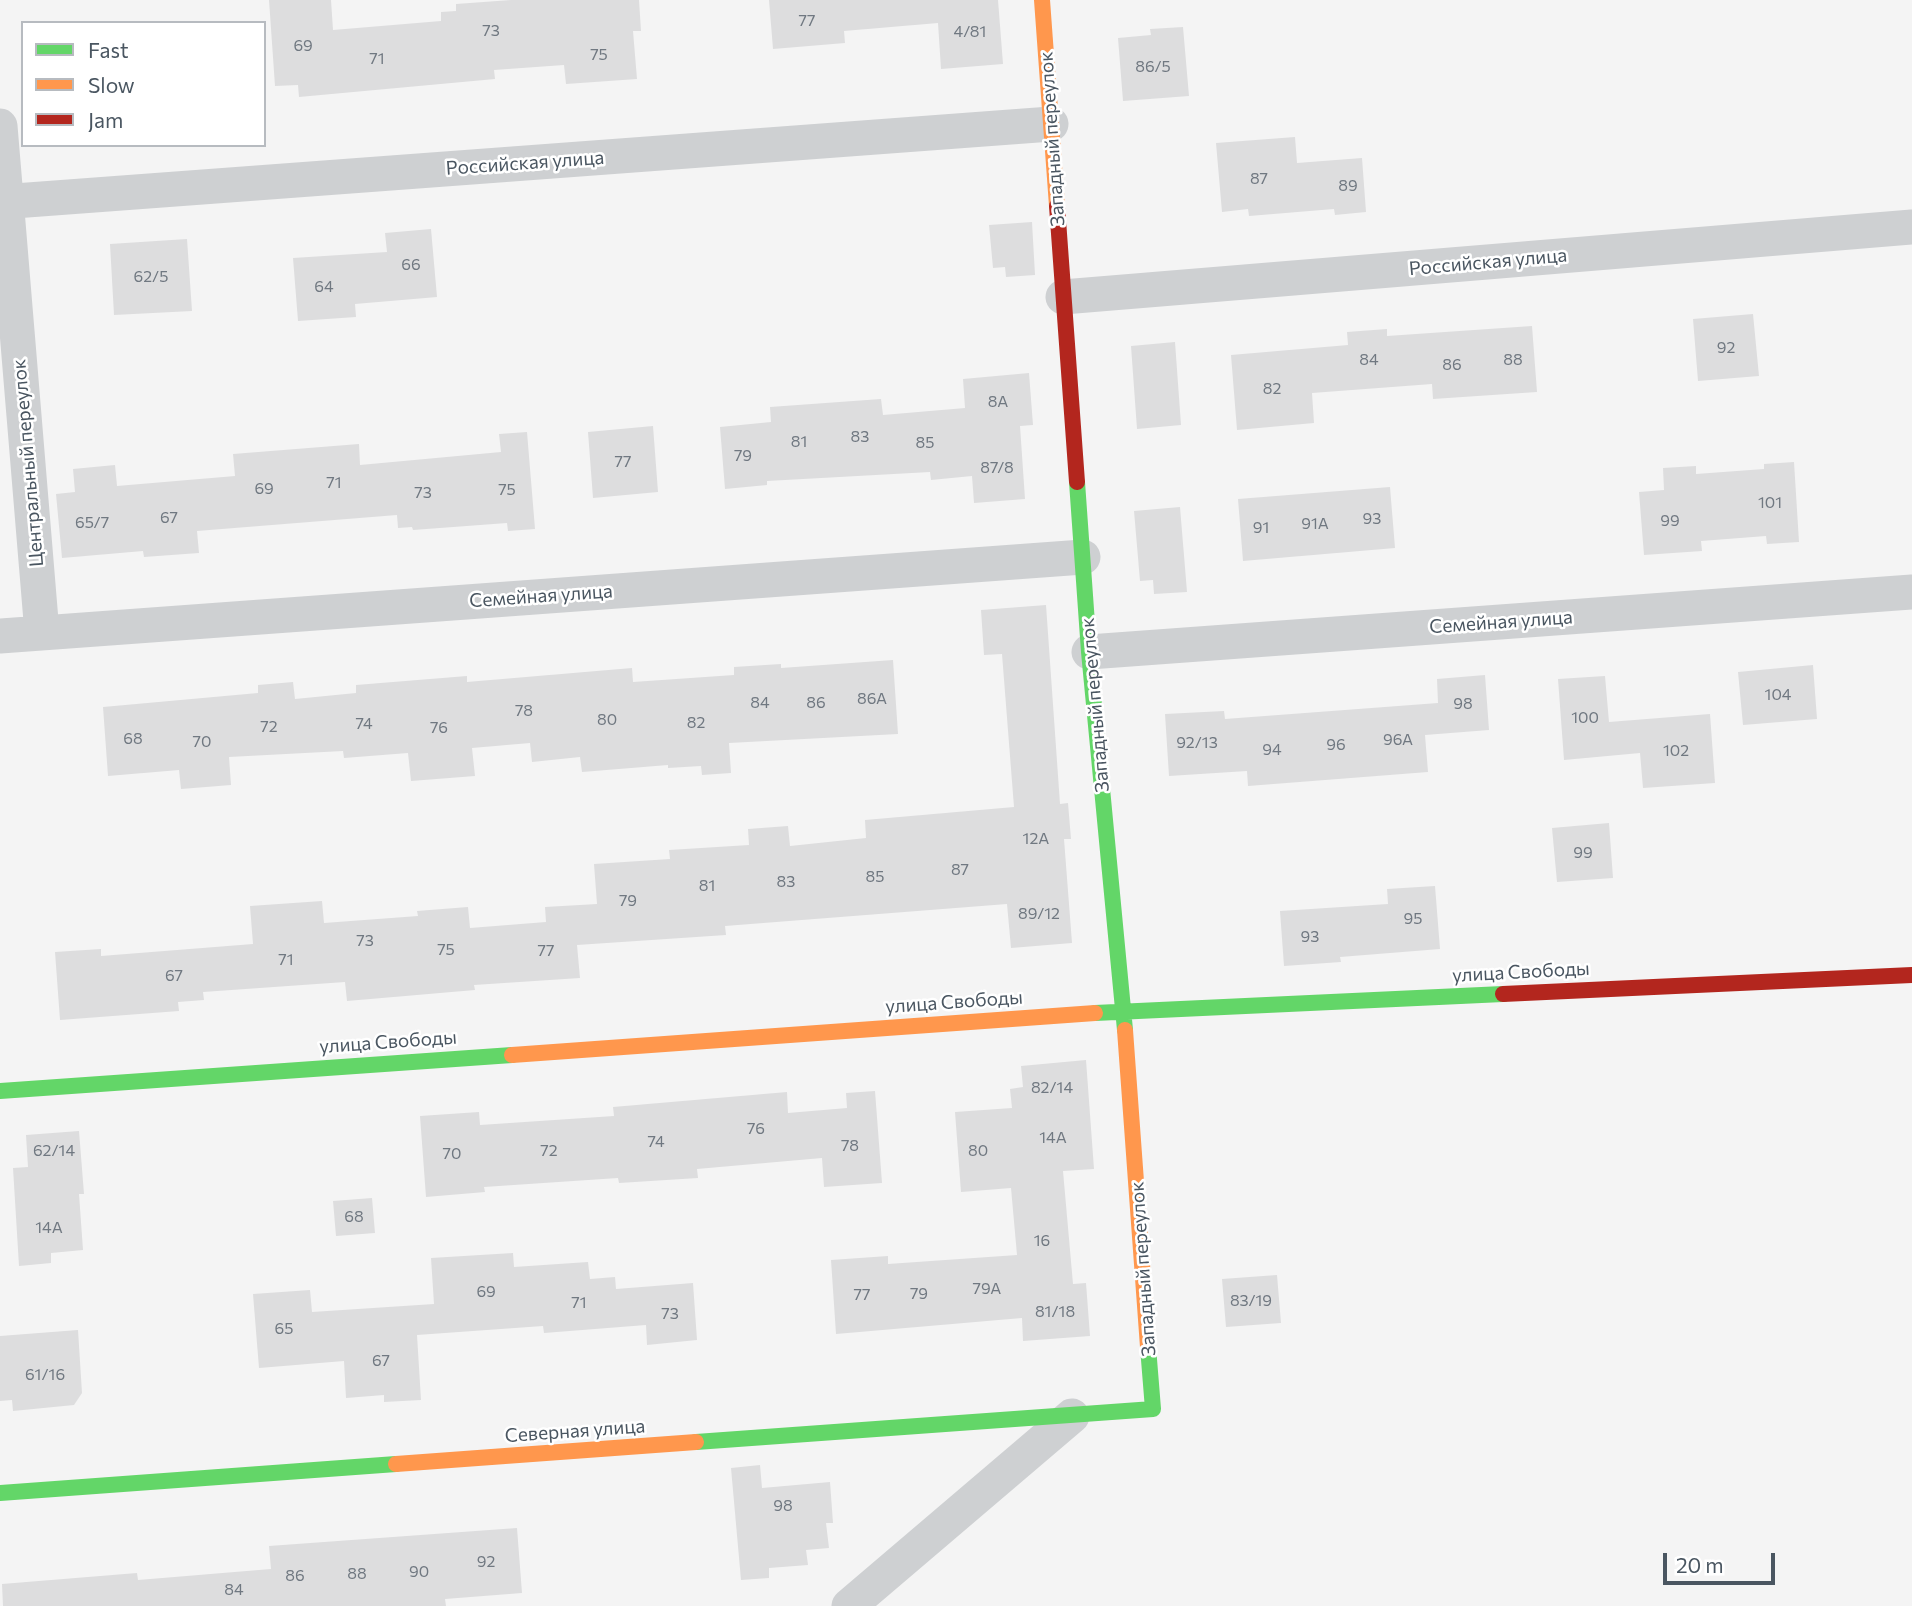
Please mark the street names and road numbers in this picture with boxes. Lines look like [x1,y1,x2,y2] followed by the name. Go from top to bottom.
[1035,51,1069,227] street label: Западный переулок
[445,146,605,180] street label: Российская улица
[1408,244,1568,280] street label: Российская улица
[8,358,48,568] street label: Центральный переулок
[469,580,613,612] street label: Семейная улица
[1429,606,1573,638] street label: Семейная улица
[1076,617,1114,793] street label: Западный переулок
[1452,957,1590,987] street label: улица Свободы
[885,986,1023,1018] street label: улица Свободы
[319,1026,457,1058] street label: улица Свободы
[1126,1181,1160,1357] street label: Западный переулок
[504,1415,646,1447] street label: Северная улица

